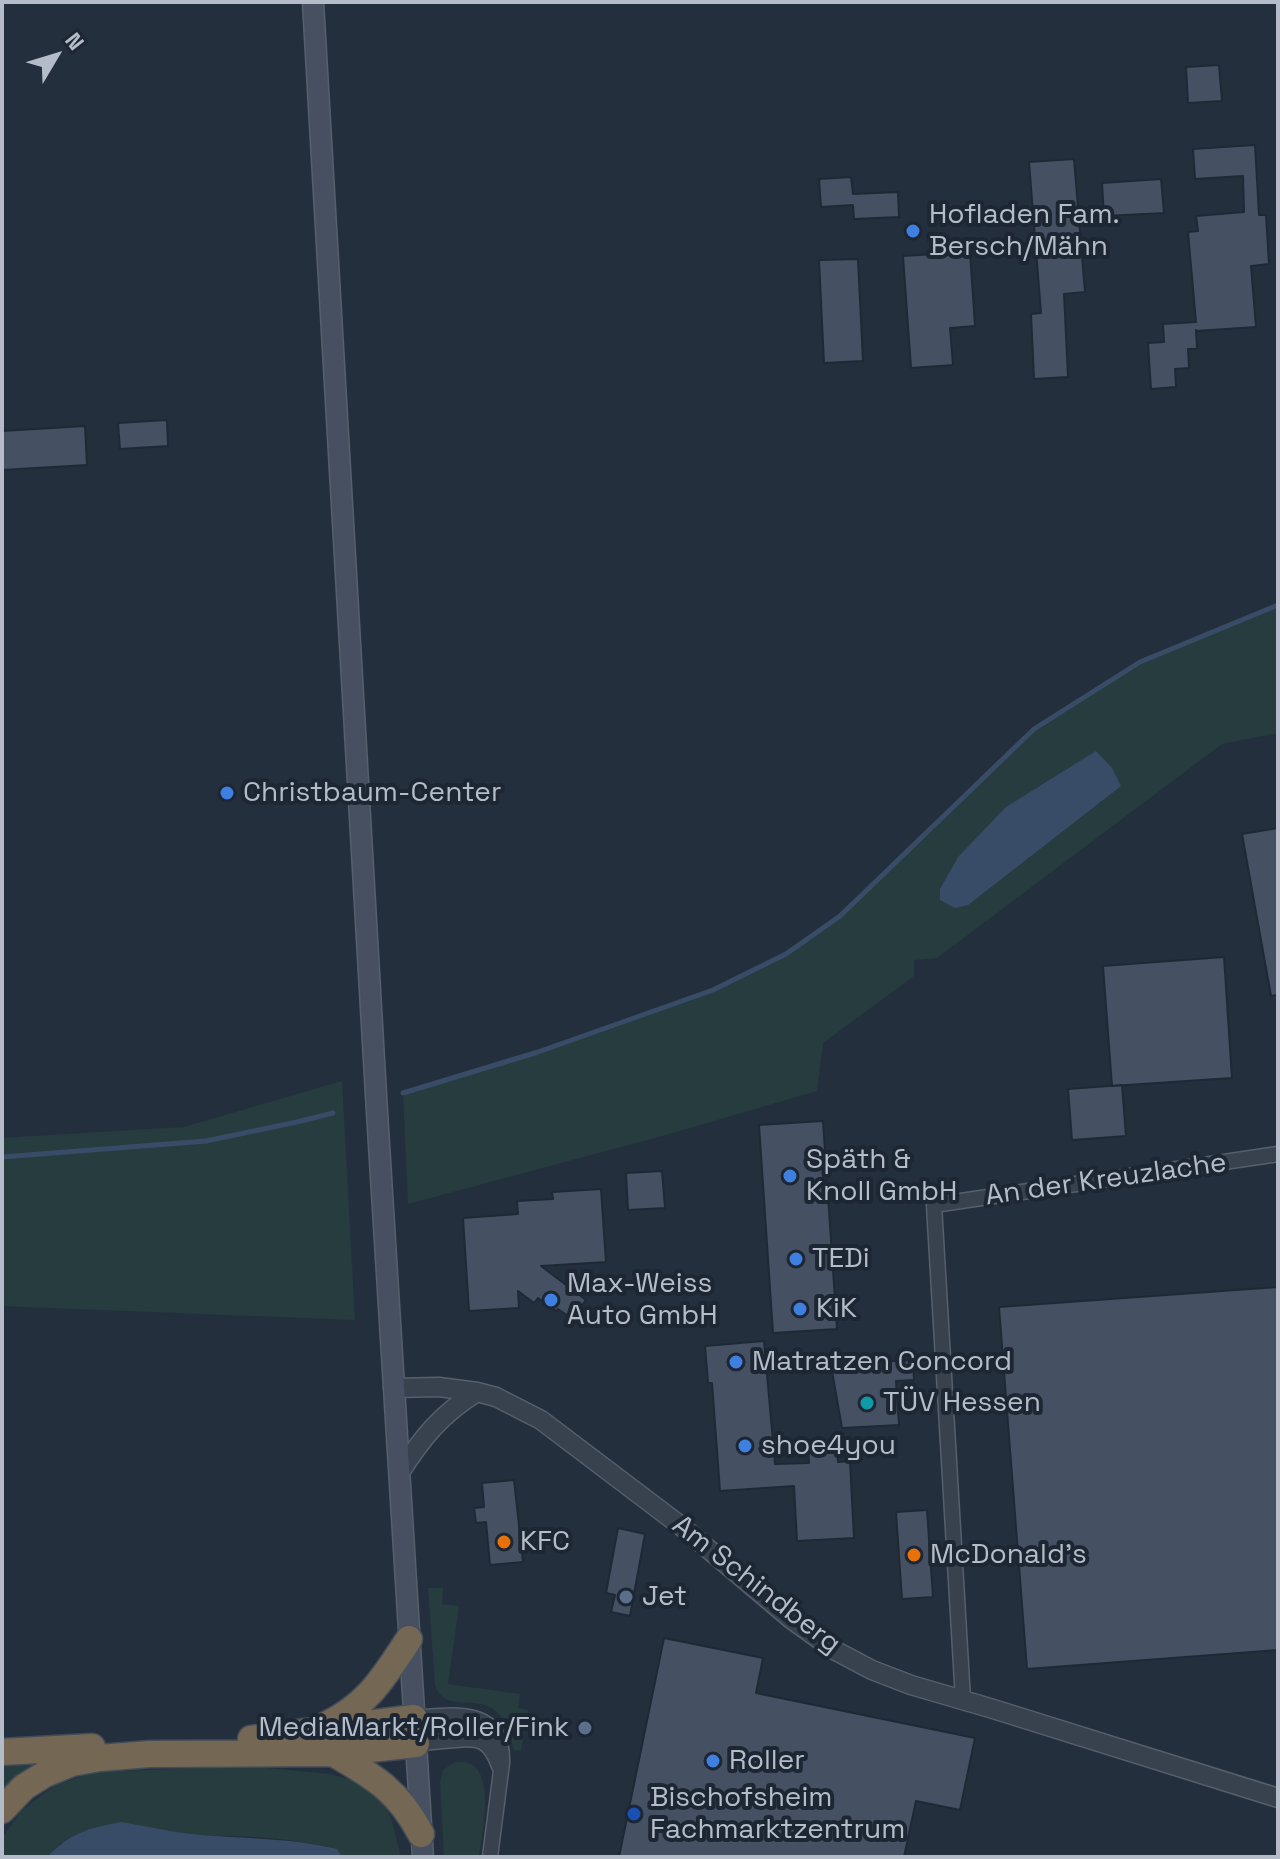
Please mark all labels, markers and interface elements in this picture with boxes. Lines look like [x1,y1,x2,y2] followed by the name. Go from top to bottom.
[16,16,96,96] north arrow
[59,27,90,56] text: N
[929,198,1120,264] place label: Hofladen Fam. Bersch/Mähn
[904,222,922,240] marker: Hofladen Fam. Bersch/Mähn
[243,776,501,810] place label: Christbaum-Center
[218,784,236,802] marker: Christbaum-Center
[806,1143,957,1209] place label: Späth & Knoll GmbH
[983,1146,1229,1214] street label: An der Kreuzlache
[781,1167,799,1185] marker: Späth & Knoll GmbH
[812,1242,870,1276] place label: TEDi
[787,1250,805,1268] marker: TEDi
[567,1267,718,1333] place label: Max-Weiss Auto GmbH
[542,1291,560,1309] marker: Max-Weiss Auto GmbH
[816,1292,857,1326] place label: KiK
[791,1300,809,1318] marker: KiK
[752,1345,1012,1379] place label: Matratzen Concord
[727,1353,745,1371] marker: Matratzen Concord
[883,1386,1041,1420] place label: TÜV Hessen
[858,1394,876,1412] marker: TÜV Hessen
[761,1429,896,1463] place label: shoe4you
[736,1437,754,1455] marker: shoe4you
[665,1509,847,1661] street label: Am Schindberg
[520,1525,570,1559] place label: KFC
[495,1533,513,1551] marker: KFC
[930,1538,1087,1572] place label: McDonald's
[905,1546,923,1564] marker: McDonald's
[642,1580,687,1614] place label: Jet
[617,1588,635,1606] marker: Jet
[259,1711,569,1745] place label: MediaMarkt/Roller/Fink
[576,1719,594,1737] marker: MediaMarkt/Roller/Fink
[729,1744,805,1778] place label: Roller
[704,1752,722,1770] marker: Roller
[650,1781,905,1847] place label: Bischofsheim Fachmarktzentrum
[625,1805,643,1823] marker: Bischofsheim Fachmarktzentrum

